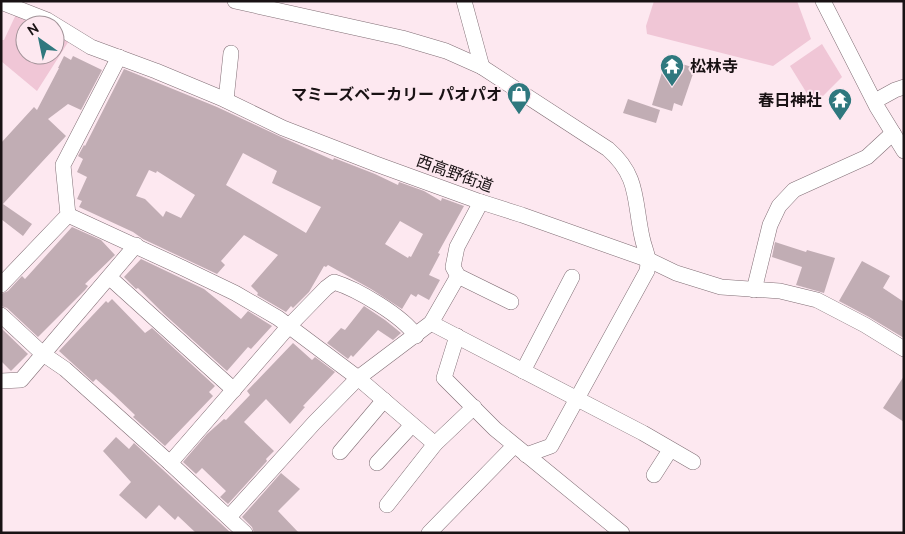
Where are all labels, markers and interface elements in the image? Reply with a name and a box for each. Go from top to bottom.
north arrow [15,15,65,65]
text: N [24,20,42,39]
temple icon: 松林寺 [659,53,685,87]
place label: 松林寺 [690,57,738,75]
shop icon: マミーズベーカリー パオパオ [506,81,532,115]
place label: マミーズベーカリー パオパオ [291,85,502,103]
temple icon: 春日神社 [827,87,853,121]
place label: 春日神社 [758,91,822,109]
street label: 西高野街道 [414,151,496,195]

